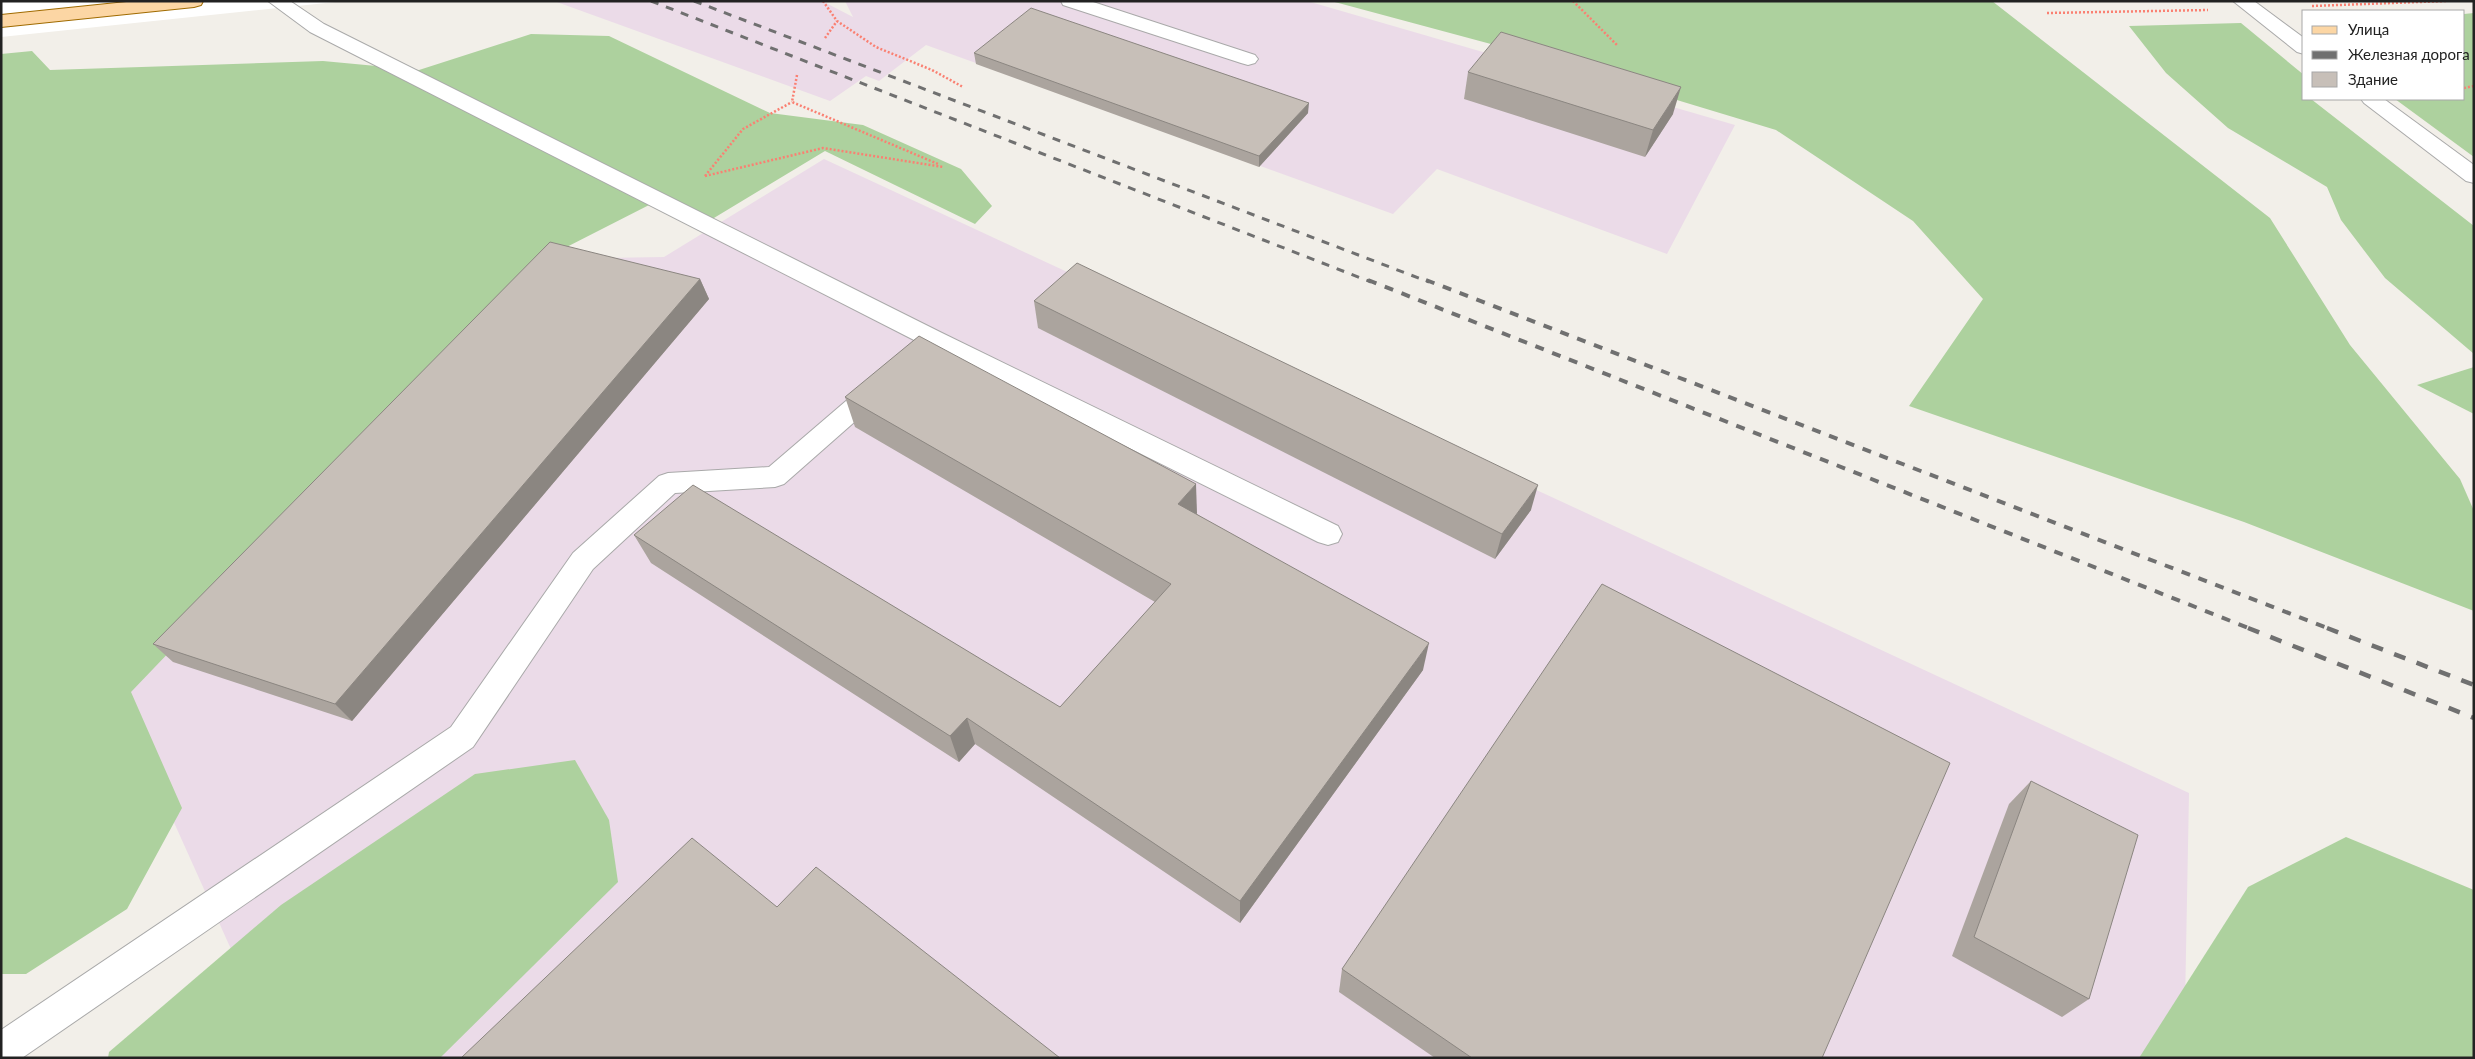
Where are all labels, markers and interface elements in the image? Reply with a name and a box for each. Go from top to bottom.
legend [2302,10,2465,100]
text: Улица [2348,20,2389,38]
text: Железная дорога [2348,45,2470,63]
text: Здание [2348,70,2398,88]

